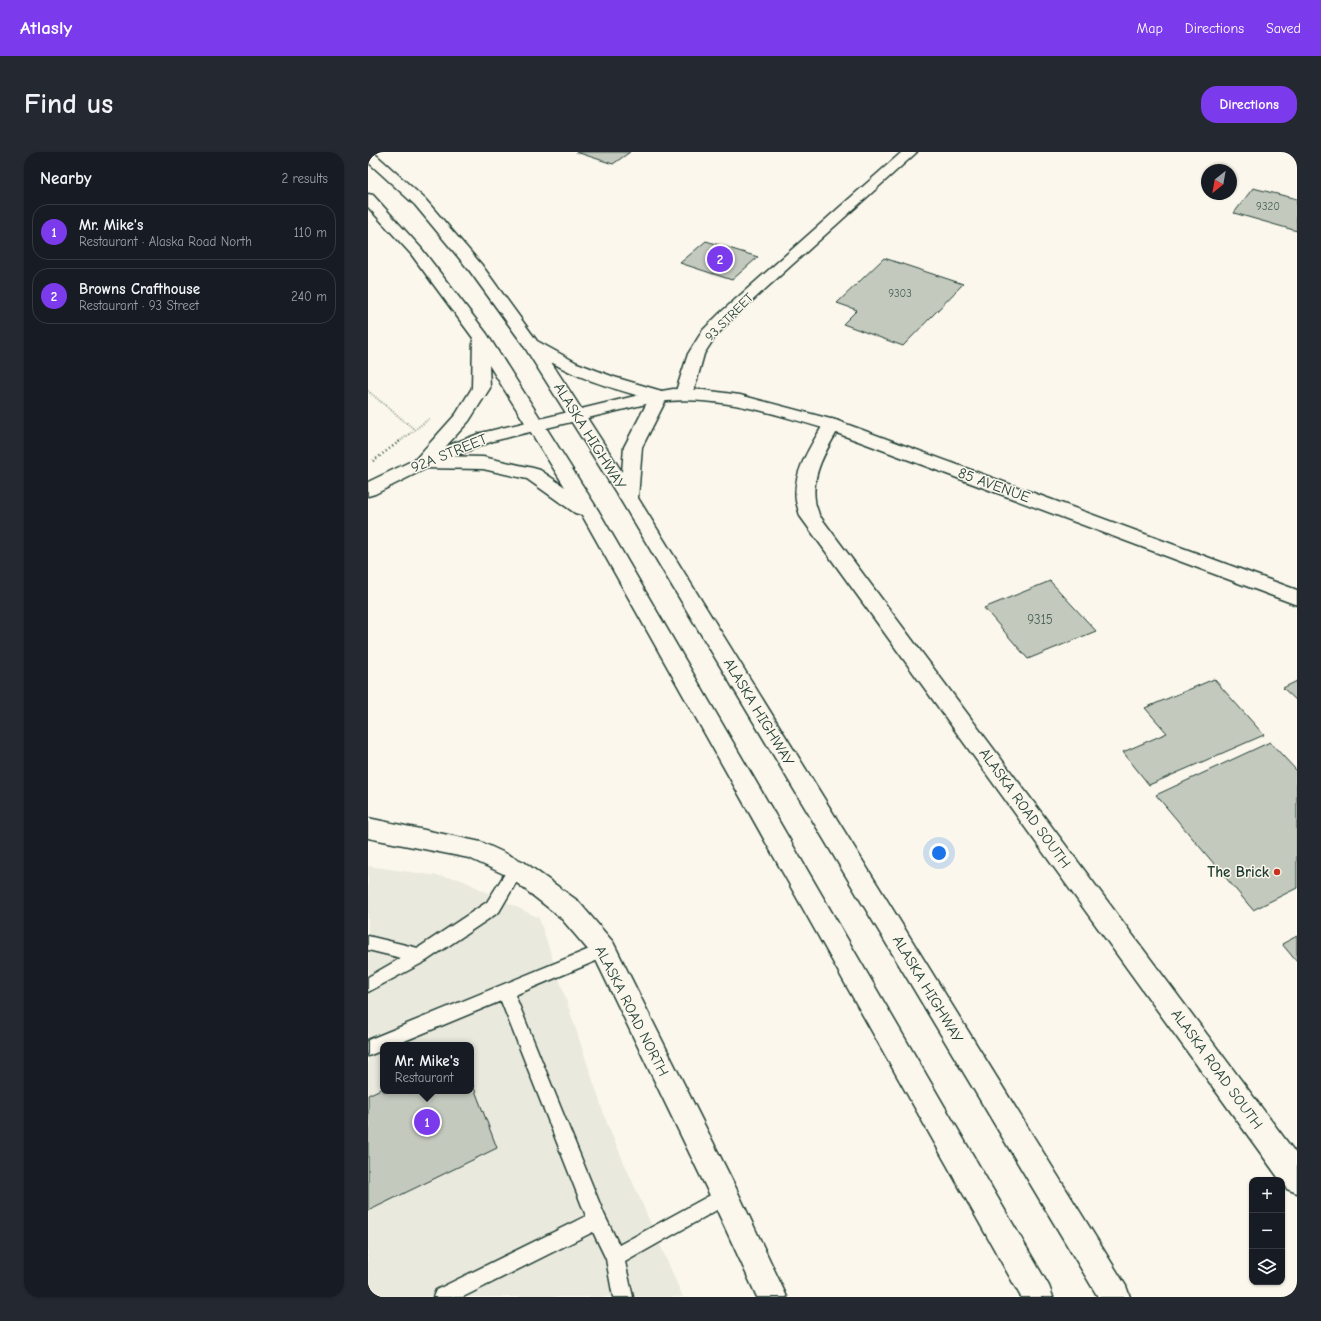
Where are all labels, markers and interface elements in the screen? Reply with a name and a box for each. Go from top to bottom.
text: Atlasly [20,17,72,39]
text: Map [1136,20,1163,37]
text: Directions [1185,20,1244,37]
text: Saved [1266,20,1301,37]
button: Directions [1201,86,1297,123]
text: Find us [24,88,113,120]
north arrow [1201,164,1237,200]
text: Nearby [40,169,91,188]
text: 2 results [281,171,328,186]
house number: 9320 [1256,200,1280,213]
text: Mr. Mike's [79,216,143,234]
text: 1 [51,225,57,240]
text: 110 m [294,225,327,240]
text: Restaurant · Alaska Road North [79,234,252,249]
pin: 2 [707,244,733,274]
text: Browns Crafthouse [79,280,200,298]
house number: 9303 [888,287,912,300]
text: 2 [51,289,57,304]
text: 240 m [291,289,327,304]
street label: 93 STREET [702,290,756,344]
text: Restaurant · 93 Street [79,298,199,313]
street label: ALASKA HIGHWAY [550,379,630,493]
street label: 92A STREET [408,430,490,476]
street label: 85 AVENUE [956,464,1032,506]
house number: 9315 [1027,612,1053,627]
street label: ALASKA HIGHWAY [720,655,798,769]
street label: ALASKA ROAD SOUTH [975,744,1075,872]
your location [929,843,949,863]
place label: The Brick [1207,863,1270,881]
marker: The Brick [1272,867,1282,877]
street label: ALASKA HIGHWAY [889,932,967,1046]
street label: ALASKA ROAD NORTH [591,943,673,1079]
street label: ALASKA ROAD SOUTH [1167,1005,1267,1133]
popup [380,1042,474,1094]
text: Mr. Mike's [395,1052,459,1070]
text: Restaurant [395,1070,454,1085]
pin: 1 [414,1107,440,1137]
map controls [1249,1177,1285,1285]
button: + [1249,1177,1285,1213]
button: − [1249,1213,1285,1249]
button: layers [1249,1249,1285,1285]

